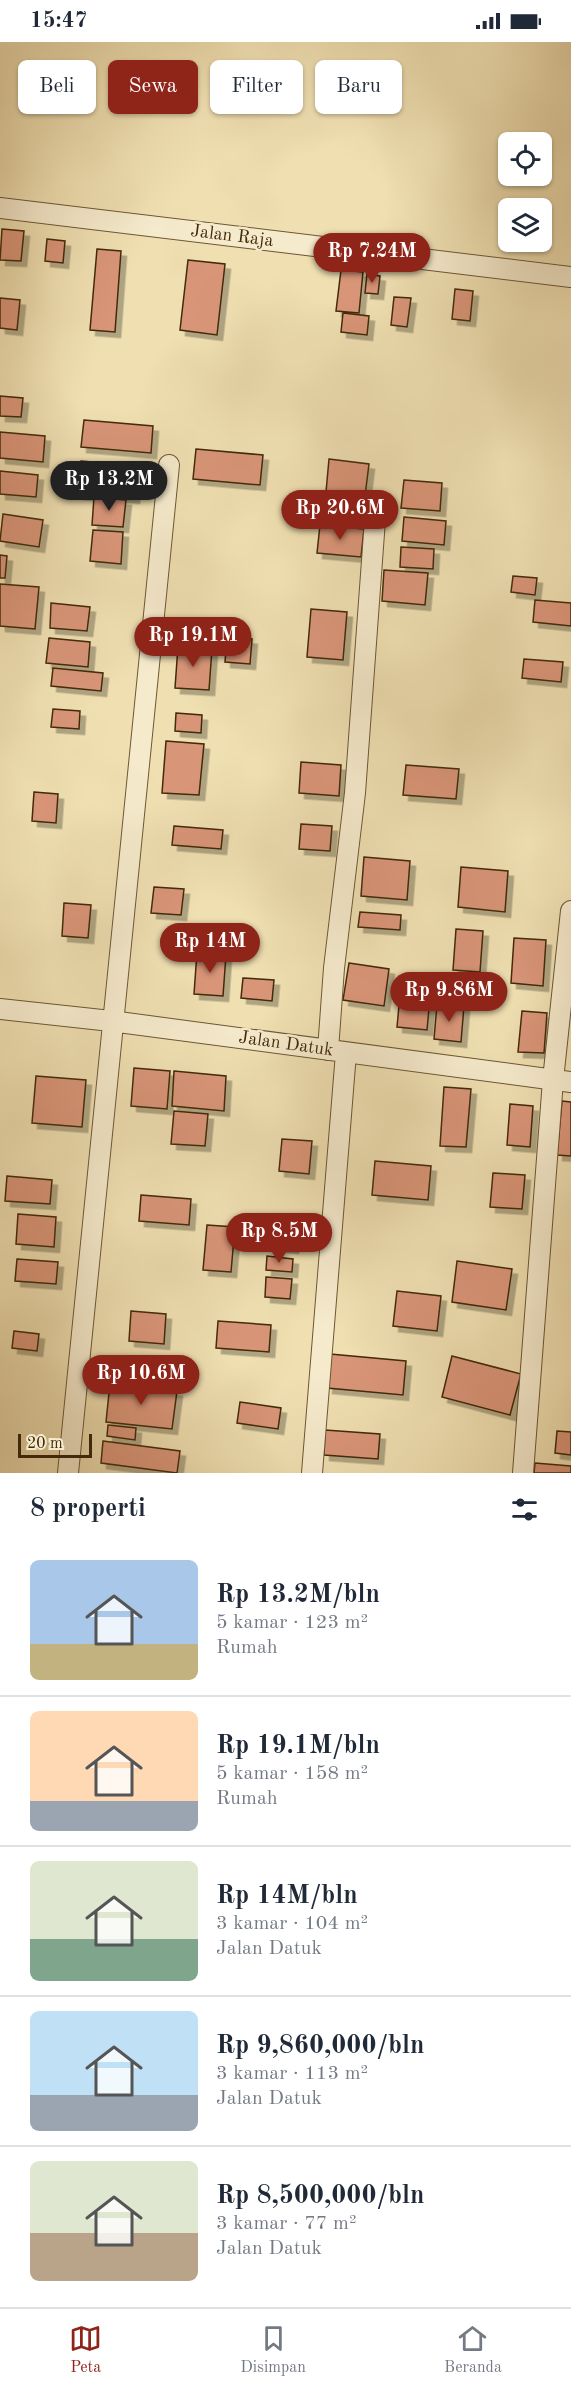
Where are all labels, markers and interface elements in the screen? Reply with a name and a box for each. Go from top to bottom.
text: 15:47 [30,10,87,32]
chip: Beli [18,60,96,114]
chip: Sewa [108,60,198,114]
chip: Filter [210,60,303,114]
chip: Baru [315,60,402,114]
map controls [498,132,552,252]
button: locate [498,132,552,186]
button: layers [498,198,552,252]
street label: Jalan Raja [189,222,275,250]
pin: Rp 7.24M [310,233,434,284]
text: Rp 7.24M [327,242,417,262]
pin: Rp 13.2M [47,461,171,512]
text: Rp 13.2M [64,470,154,490]
pin: Rp 20.6M [278,490,402,541]
text: Rp 20.6M [295,499,385,519]
pin: Rp 19.1M [131,617,255,668]
text: Rp 19.1M [148,626,238,646]
pin: Rp 14M [161,923,259,974]
text: Rp 14M [174,932,246,952]
pin: Rp 9.86M [387,972,511,1023]
text: Rp 9.86M [404,981,494,1001]
street label: Jalan Datuk [238,1028,334,1060]
pin: Rp 8.5M [224,1213,334,1264]
text: Rp 8.5M [240,1222,318,1242]
pin: Rp 10.6M [79,1355,203,1406]
text: Rp 10.6M [96,1364,186,1384]
scale bar [18,1431,92,1458]
text: 20 m [27,1436,63,1452]
icon: filters [508,1493,541,1526]
text: 8 properti [30,1496,146,1522]
text: Rp 13.2M/bln [216,1582,380,1608]
icon: home [78,1584,150,1656]
text: 5 kamar · 123 m² [216,1613,368,1633]
text: Rumah [216,1638,278,1658]
text: Rp 19.1M/bln [216,1733,380,1759]
icon: home [78,1735,150,1807]
text: 5 kamar · 158 m² [216,1764,368,1784]
text: Rumah [216,1789,278,1809]
text: Rp 14M/bln [216,1883,358,1909]
icon: home [78,1885,150,1957]
text: 3 kamar · 104 m² [216,1914,368,1934]
text: Jalan Datuk [216,1939,322,1959]
text: Rp 9,860,000/bln [216,2033,424,2059]
icon: home [78,2035,150,2107]
text: 3 kamar · 113 m² [216,2064,368,2084]
text: Jalan Datuk [216,2089,322,2109]
text: Rp 8,500,000/bln [216,2183,424,2209]
icon: home [78,2185,150,2257]
text: 3 kamar · 77 m² [216,2214,357,2234]
text: Jalan Datuk [216,2239,322,2259]
tab: Peta [69,2322,102,2378]
tab: Disimpan [240,2322,306,2378]
tab: Beranda [444,2322,502,2378]

